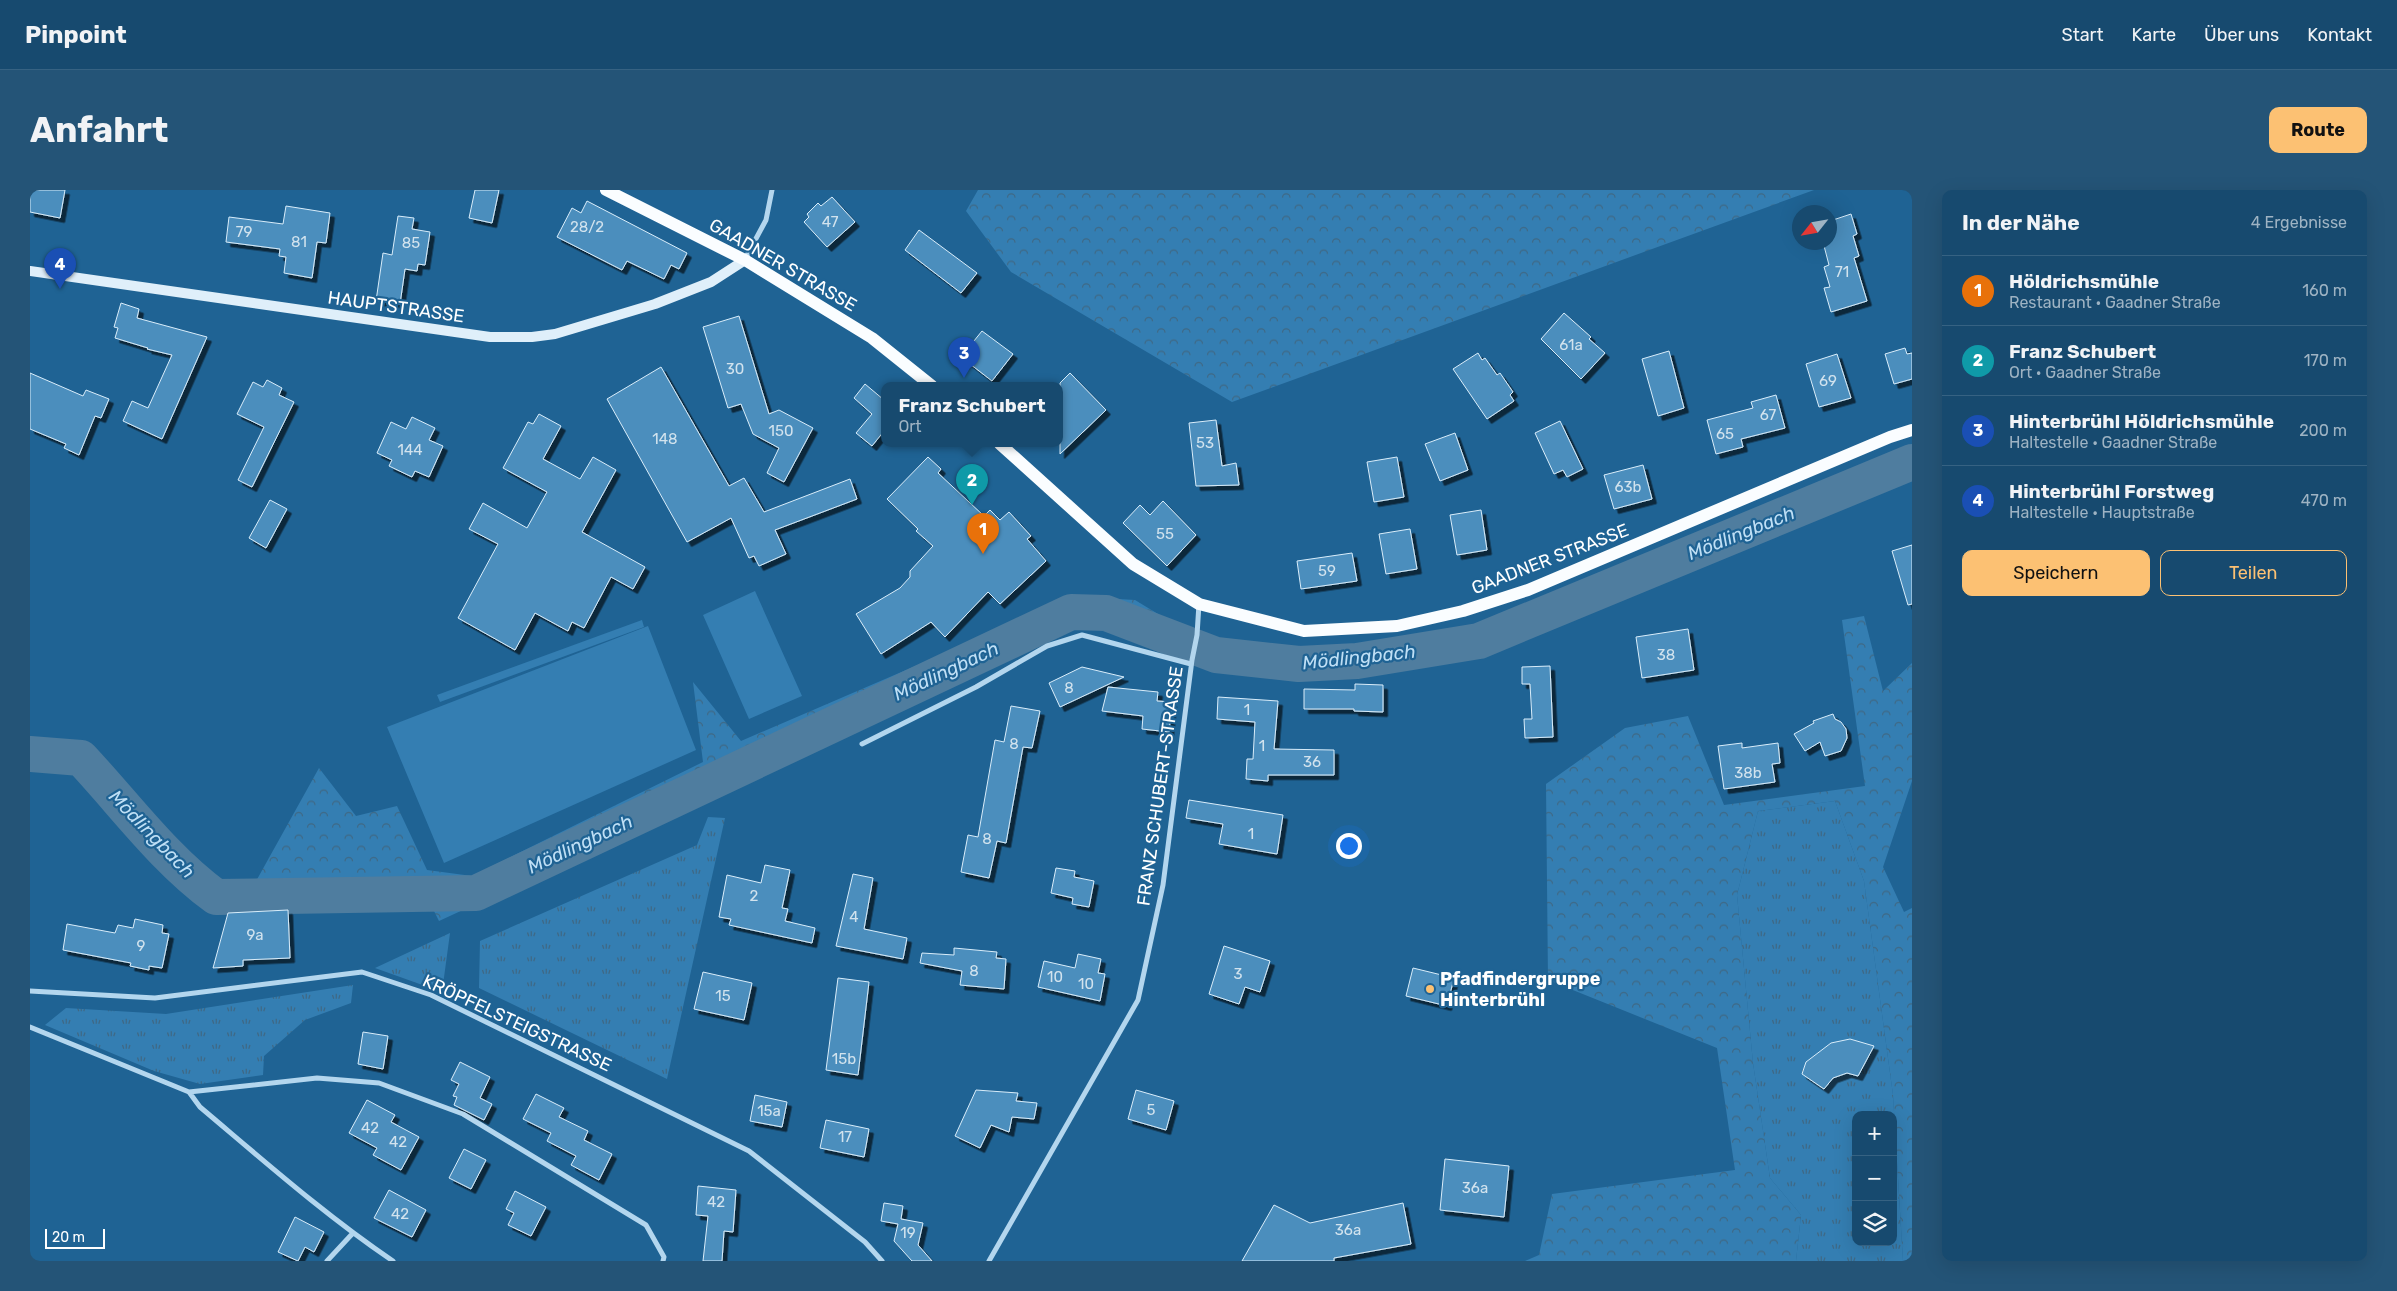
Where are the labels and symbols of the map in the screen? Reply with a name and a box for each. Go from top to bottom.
north arrow [1792,205,1837,250]
house number: 47 [822,213,839,231]
street label: GAADNER STRASSE [705,214,861,316]
house number: 28/2 [570,218,604,236]
house number: 79 [236,223,252,241]
house number: 81 [291,233,307,251]
house number: 85 [402,234,420,252]
pin: 4 [44,248,76,289]
house number: 71 [1835,263,1849,281]
street label: HAUPTSTRASSE [326,287,466,327]
house number: 61a [1559,336,1583,354]
pin: 3 [948,337,980,378]
house number: 30 [726,360,744,378]
house number: 69 [1819,372,1837,390]
house number: 67 [1760,406,1776,424]
house number: 150 [769,422,793,440]
house number: 65 [1716,425,1734,443]
house number: 148 [652,430,678,448]
house number: 53 [1196,434,1214,452]
house number: 144 [397,441,423,459]
pin: 2 [956,464,988,505]
house number: 63b [1615,478,1642,496]
water label: Mödlingbach [1684,501,1798,565]
pin: 1 [967,513,999,554]
street label: GAADNER STRASSE [1468,519,1632,599]
house number: 55 [1156,525,1174,543]
house number: 59 [1318,562,1336,580]
water label: Mödlingbach [890,637,1002,705]
water label: Mödlingbach [1301,640,1417,674]
house number: 38 [1657,646,1675,664]
street label: FRANZ SCHUBERT-STRASSE [1132,665,1188,907]
house number: 8 [1064,679,1074,697]
house number: 1 [1244,701,1250,719]
house number: 8 [1009,735,1019,753]
house number: 1 [1259,737,1265,755]
house number: 36 [1303,753,1321,771]
house number: 38b [1734,764,1762,782]
water label: Mödlingbach [104,785,200,883]
water label: Mödlingbach [524,810,636,878]
house number: 1 [1248,825,1254,843]
house number: 8 [982,830,992,848]
your location [1336,833,1362,859]
house number: 2 [750,887,759,905]
house number: 4 [849,908,859,926]
house number: 9a [246,926,264,944]
house number: 9 [137,937,146,955]
house number: 8 [969,962,979,980]
house number: 3 [1233,965,1243,983]
house number: 10 [1047,968,1063,986]
place label: Pfadfindergruppe Hinterbrühl [1440,968,1601,1011]
street label: KRÖPFELSTEIGSTRASSE [419,970,615,1076]
house number: 10 [1078,975,1094,993]
marker: Pfadfindergruppe Hinterbrühl [1424,983,1436,995]
house number: 15 [715,987,731,1005]
house number: 15b [832,1050,856,1068]
house number: 5 [1147,1101,1156,1119]
house number: 15a [757,1102,781,1120]
house number: 42 [361,1119,379,1137]
house number: 17 [838,1128,852,1146]
house number: 42 [389,1133,407,1151]
house number: 36a [1462,1179,1488,1197]
house number: 42 [707,1193,725,1211]
house number: 42 [391,1205,409,1223]
house number: 36a [1335,1221,1361,1239]
house number: 19 [900,1224,916,1242]
scale bar [45,1226,105,1249]

